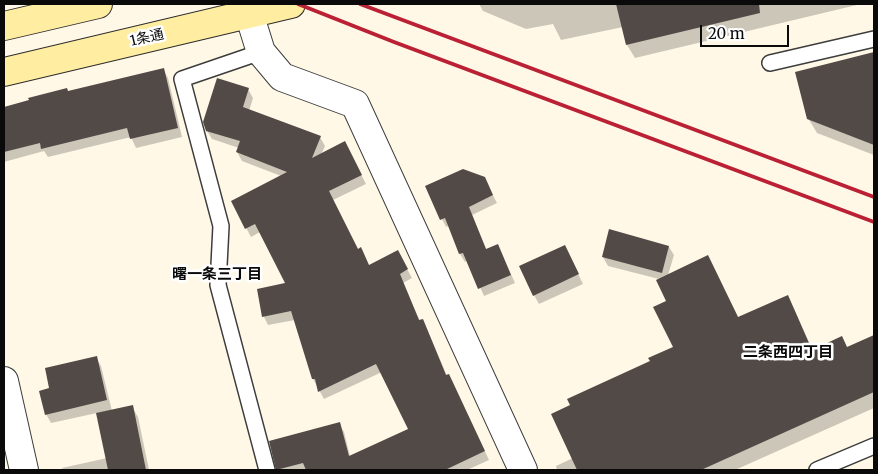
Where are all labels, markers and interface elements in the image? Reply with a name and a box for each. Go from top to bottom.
scale bar [703,15,792,47]
text: 20 m [708,24,745,43]
street label: 1条通 [128,26,166,50]
district label: 曙一条三丁目 [172,266,262,284]
district label: 二条西四丁目 [743,344,833,362]

